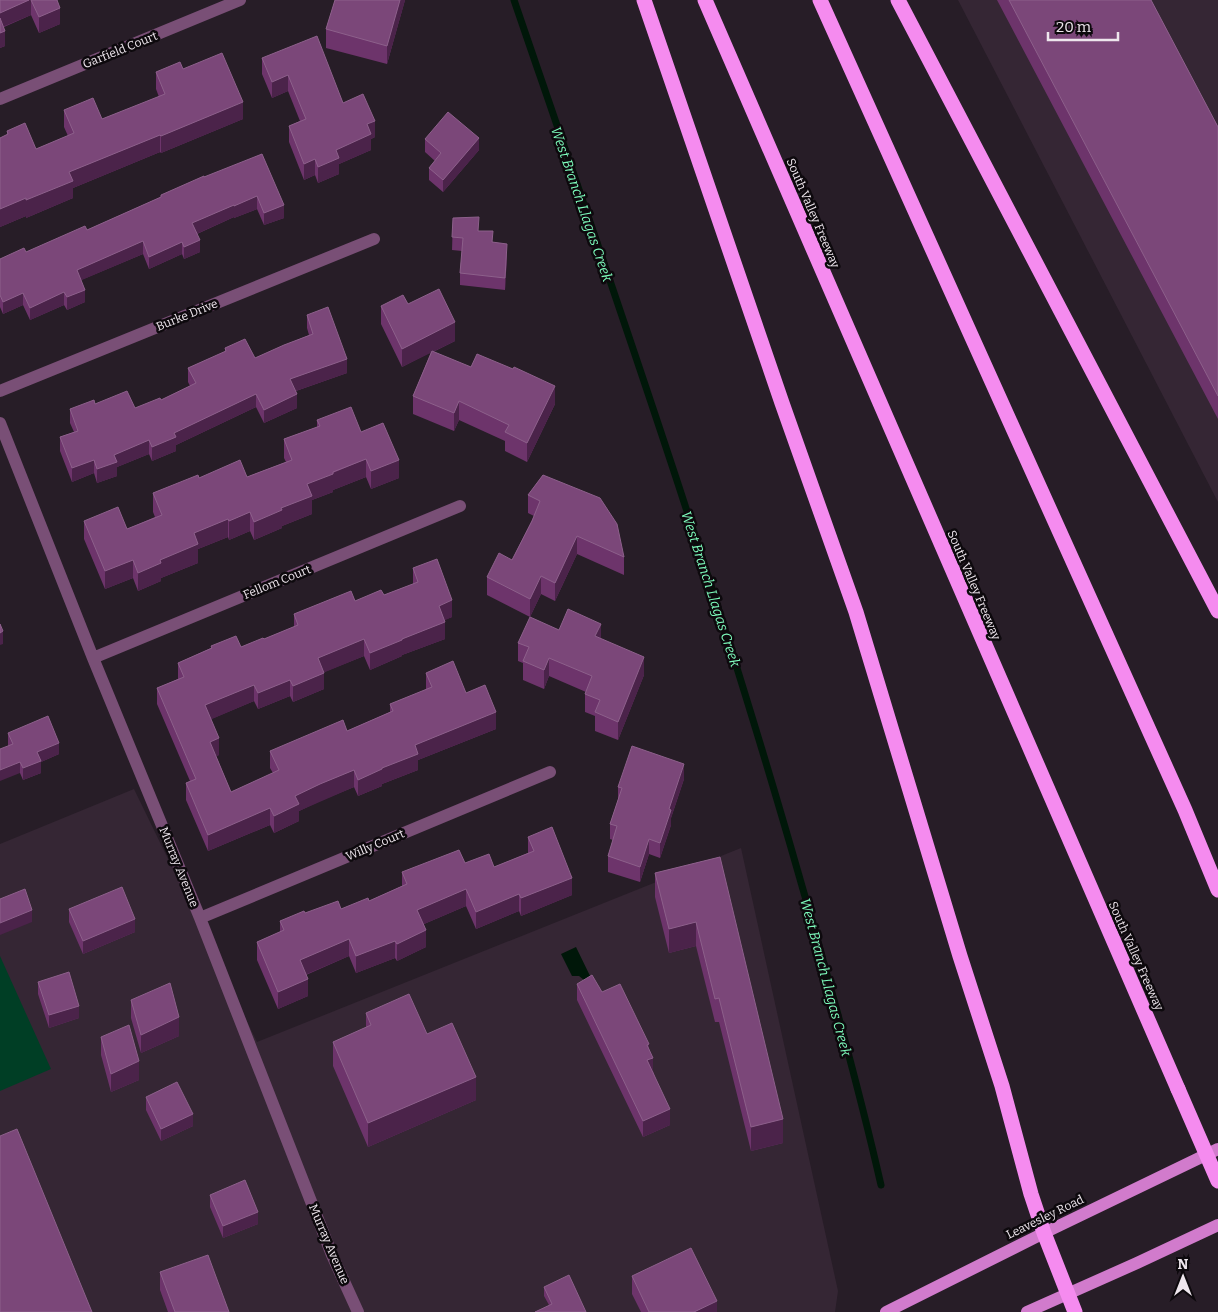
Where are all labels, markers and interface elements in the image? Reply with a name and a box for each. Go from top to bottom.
scale bar [1048,10,1118,42]
text: 20 m [1056,18,1092,36]
street label: Garfield Court [81,28,160,71]
water label: West Branch Llagas Creek [547,124,616,284]
street label: South Valley Freeway [784,156,843,270]
street label: Burke Drive [154,296,220,334]
water label: West Branch Llagas Creek [677,509,744,670]
street label: South Valley Freeway [945,528,1004,642]
street label: Fellom Court [241,562,314,602]
street label: Murray Avenue [157,825,201,909]
street label: Willy Court [344,826,407,864]
water label: West Branch Llagas Creek [796,896,855,1058]
street label: South Valley Freeway [1106,899,1167,1013]
street label: Leavesley Road [1004,1192,1086,1242]
street label: Murray Avenue [306,1202,352,1286]
north arrow [1158,1252,1208,1302]
text: N [1178,1256,1189,1273]

